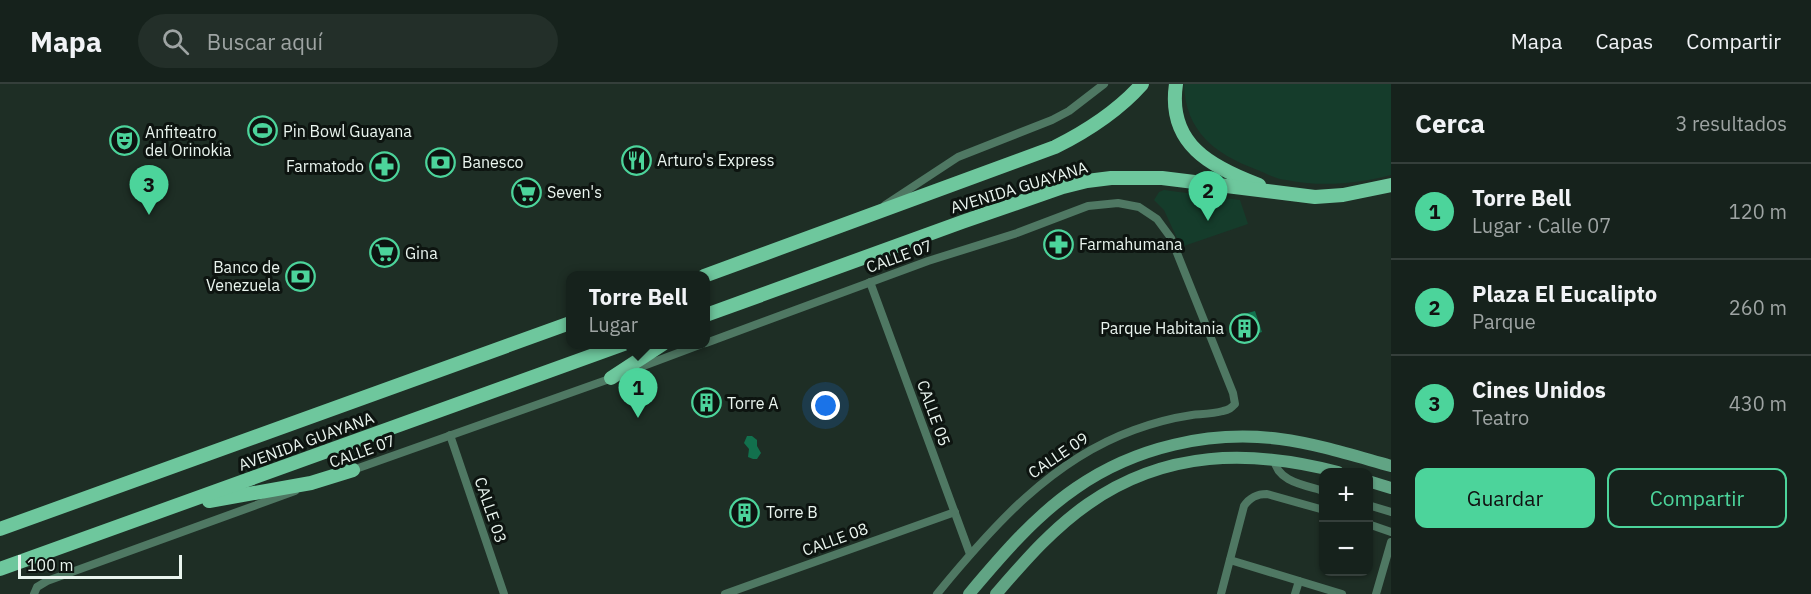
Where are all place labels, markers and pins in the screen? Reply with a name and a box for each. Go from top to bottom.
sports icon: Pin Bowl Guayana [246,115,278,147]
place label: Pin Bowl Guayana [283,121,412,141]
place label: Anfiteatro del Orinokia [145,122,232,160]
theatre icon: Anfiteatro del Orinokia [108,125,140,157]
restaurant icon: Arturo's Express [620,144,652,176]
bank icon: Banesco [425,146,457,178]
pharmacy icon: Farmatodo [369,150,401,182]
place label: Arturo's Express [657,150,775,170]
place label: Banesco [462,152,524,172]
place label: Farmatodo [286,156,364,176]
pin: 3 [130,166,168,215]
pin: 2 [1188,172,1228,221]
supermarket icon: Seven's [510,176,542,208]
place label: Seven's [547,182,602,202]
pharmacy icon: Farmahumana [1042,228,1074,260]
place label: Farmahumana [1079,234,1183,254]
supermarket icon: Gina [368,237,400,269]
place label: Gina [405,243,438,263]
place label: Banco de Venezuela [206,257,280,295]
bank icon: Banco de Venezuela [285,260,317,292]
building icon: Parque Habitania [1229,312,1261,344]
place label: Parque Habitania [1100,318,1224,338]
pin: 1 [618,368,658,418]
building icon: Torre A [690,387,722,419]
place label: Torre A [727,393,779,413]
building icon: Torre B [729,496,761,528]
place label: Torre B [766,502,818,522]

